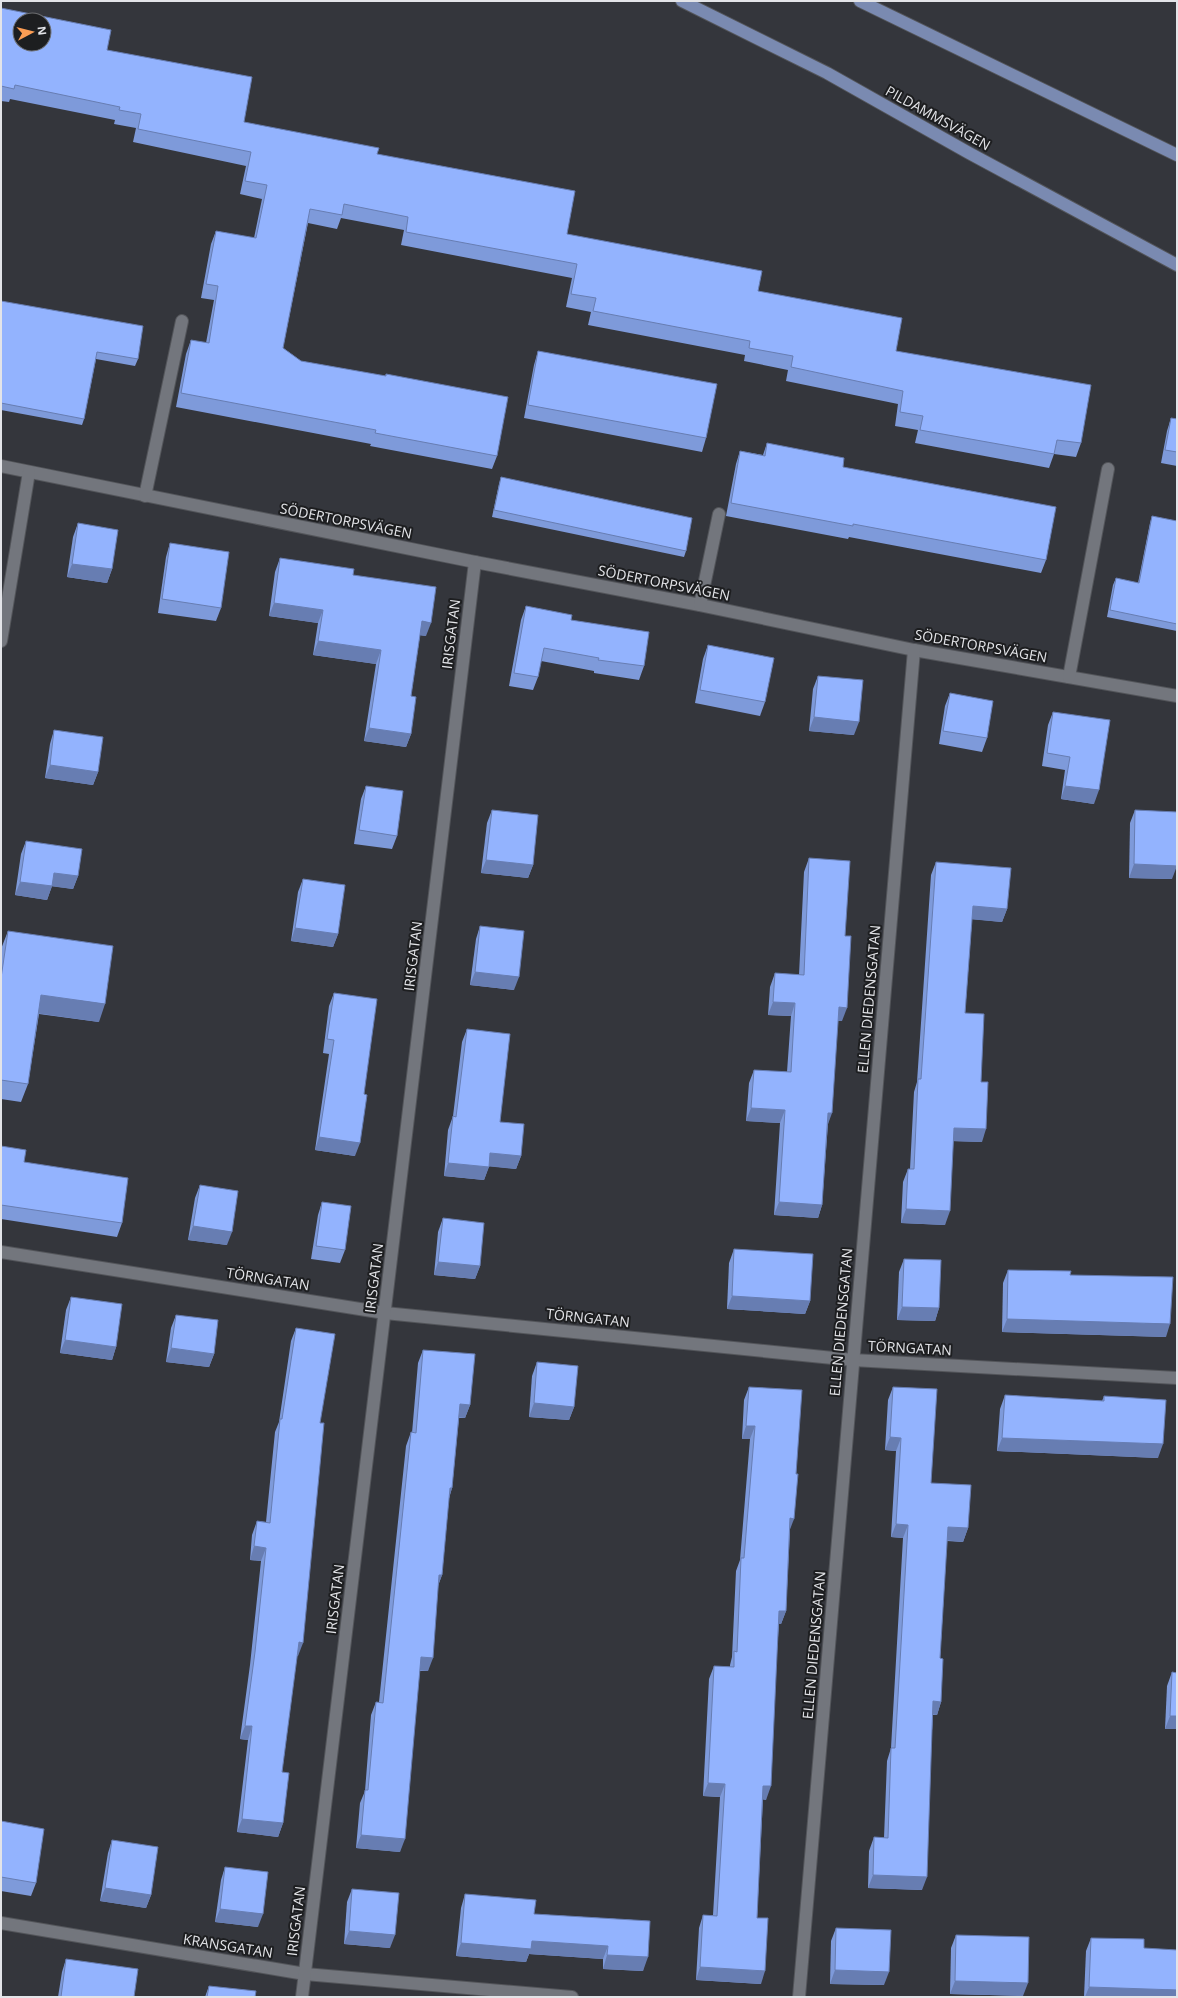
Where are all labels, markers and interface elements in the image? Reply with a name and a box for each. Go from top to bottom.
north arrow [12,12,52,52]
text: N [34,25,50,36]
street label: PILDAMMSVÄGEN [882,81,994,154]
street label: SÖDERTORPSVÄGEN [278,498,414,543]
street label: SÖDERTORPSVÄGEN [596,560,732,605]
street label: IRISGATAN [437,598,464,670]
street label: SÖDERTORPSVÄGEN [913,625,1049,667]
street label: IRISGATAN [399,920,426,992]
street label: ELLEN DIEDENSGATAN [853,924,884,1074]
street label: IRISGATAN [360,1242,387,1314]
street label: ELLEN DIEDENSGATAN [825,1247,856,1397]
street label: TÖRNGATAN [225,1263,311,1294]
street label: TÖRNGATAN [545,1304,631,1331]
street label: TÖRNGATAN [868,1336,952,1359]
street label: IRISGATAN [321,1563,348,1635]
street label: ELLEN DIEDENSGATAN [798,1570,829,1720]
street label: IRISGATAN [282,1885,309,1957]
street label: KRANSGATAN [182,1929,274,1962]

